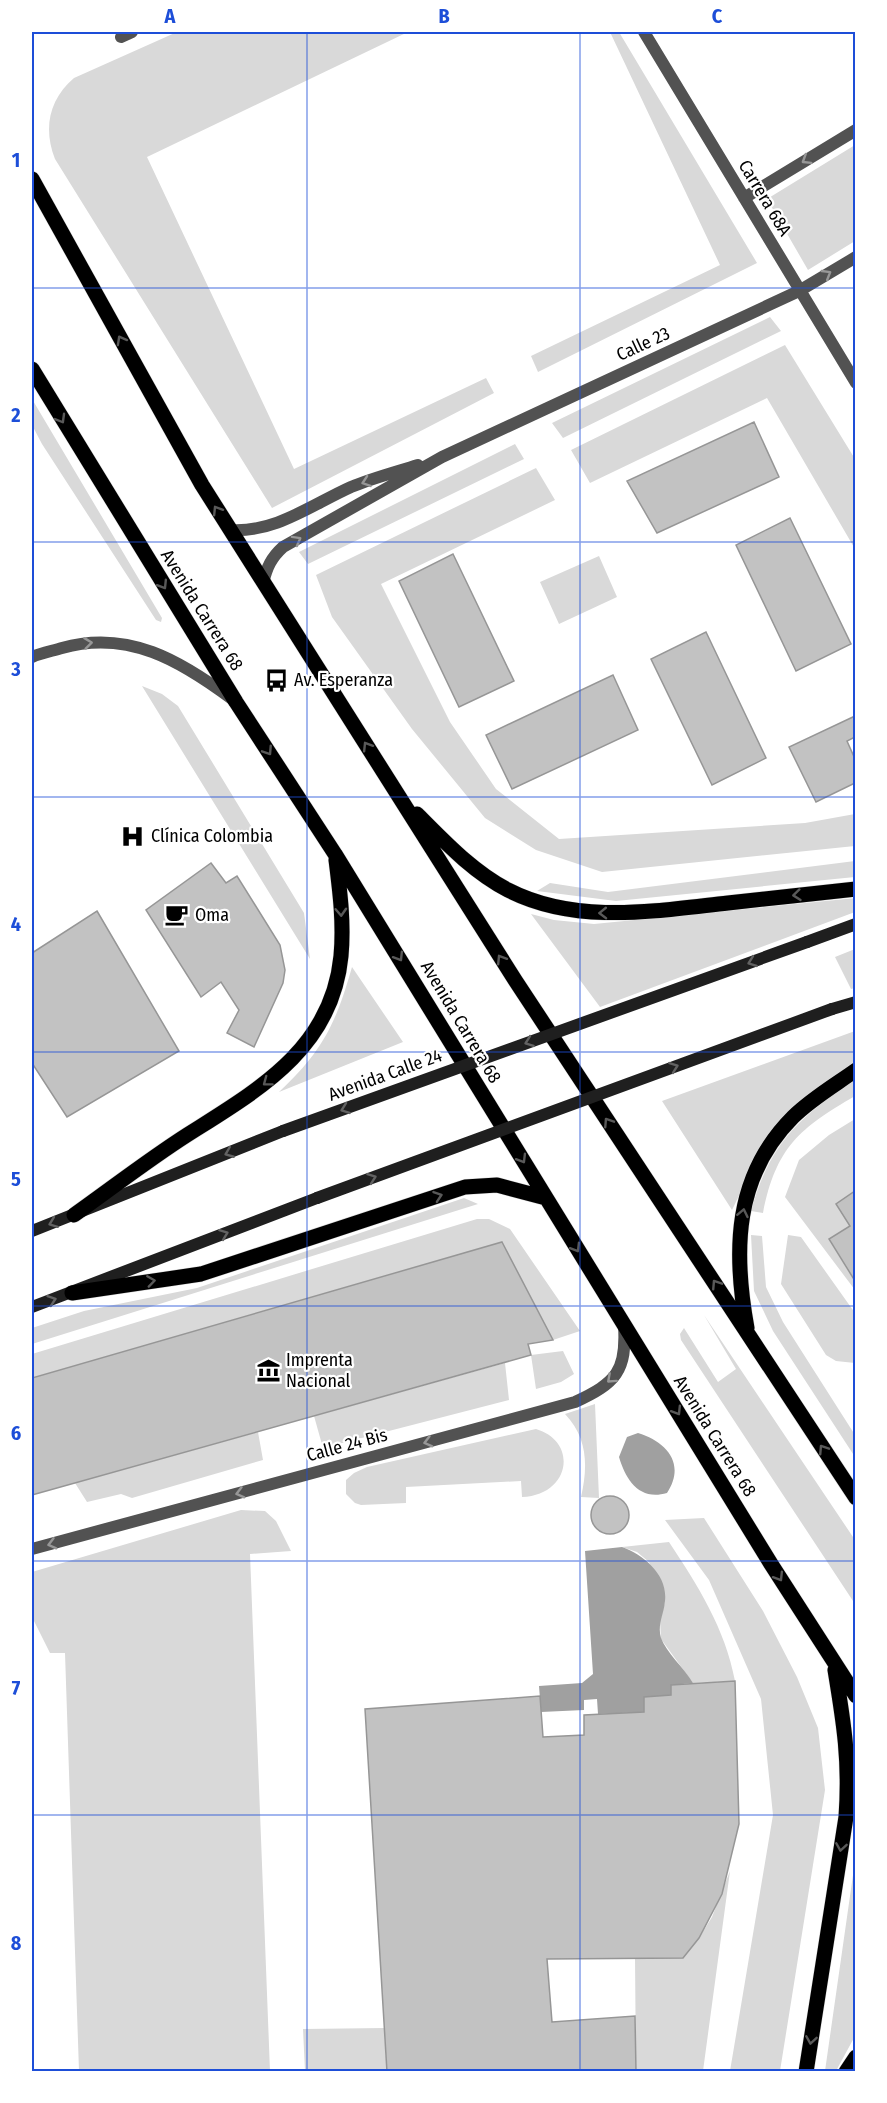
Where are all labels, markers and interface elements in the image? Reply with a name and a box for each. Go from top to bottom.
text: A [164,4,177,28]
text: B [438,4,450,28]
text: C [712,4,723,28]
text: 1 [12,148,20,172]
one-way arrow [802,153,812,165]
street label: Carrera 68A [734,156,797,241]
one-way arrow [821,269,831,281]
street label: Calle 23 [613,322,673,366]
one-way arrow [117,336,128,347]
text: 2 [10,403,21,427]
one-way arrow [53,413,65,423]
one-way arrow [361,475,372,488]
one-way arrow [213,506,225,516]
one-way arrow [291,535,302,547]
street label: Avenida Carrera 68 [156,545,248,675]
one-way arrow [156,579,168,589]
one-way arrow [83,637,92,649]
text: 3 [10,657,21,681]
bus stop icon: Av. Esperanza [263,667,289,693]
place label: Av. Esperanza [294,669,393,691]
one-way arrow [362,742,374,752]
one-way arrow [261,744,272,755]
hospital icon: Clínica Colombia [120,823,146,849]
place label: Clínica Colombia [151,825,273,847]
one-way arrow [793,888,802,901]
cafe icon: Oma [164,902,190,928]
place label: Oma [195,904,229,926]
one-way arrow [335,907,348,916]
one-way arrow [599,907,608,919]
text: 4 [11,912,21,936]
one-way arrow [391,951,403,961]
one-way arrow [497,955,509,965]
one-way arrow [747,955,758,968]
street label: Avenida Carrera 68 [416,957,506,1087]
one-way arrow [524,1035,535,1048]
street label: Avenida Calle 24 [325,1044,445,1106]
one-way arrow [668,1062,678,1075]
one-way arrow [263,1075,274,1086]
one-way arrow [340,1101,351,1114]
one-way arrow [605,1117,616,1128]
one-way arrow [224,1146,235,1158]
one-way arrow [515,1153,527,1163]
text: 5 [11,1167,21,1191]
one-way arrow [366,1172,377,1185]
one-way arrow [432,1191,443,1204]
one-way arrow [736,1208,749,1218]
one-way arrow [48,1216,59,1228]
one-way arrow [219,1228,229,1241]
one-way arrow [569,1242,581,1252]
one-way arrow [146,1276,155,1288]
one-way arrow [712,1280,723,1291]
one-way arrow [46,1295,57,1307]
place label: Imprenta Nacional [286,1349,353,1392]
museum icon: Imprenta Nacional [255,1357,281,1383]
street label: Avenida Carrera 68 [669,1371,761,1501]
one-way arrow [607,1372,617,1383]
one-way arrow [669,1405,681,1415]
text: 6 [11,1421,21,1445]
street label: Calle 24 Bis [304,1424,390,1466]
one-way arrow [423,1434,433,1447]
one-way arrow [819,1445,831,1455]
one-way arrow [235,1486,246,1498]
one-way arrow [47,1536,57,1549]
one-way arrow [772,1571,784,1581]
text: 7 [12,1676,21,1700]
one-way arrow [836,1843,848,1852]
text: 8 [11,1931,22,1955]
one-way arrow [805,2035,818,2045]

